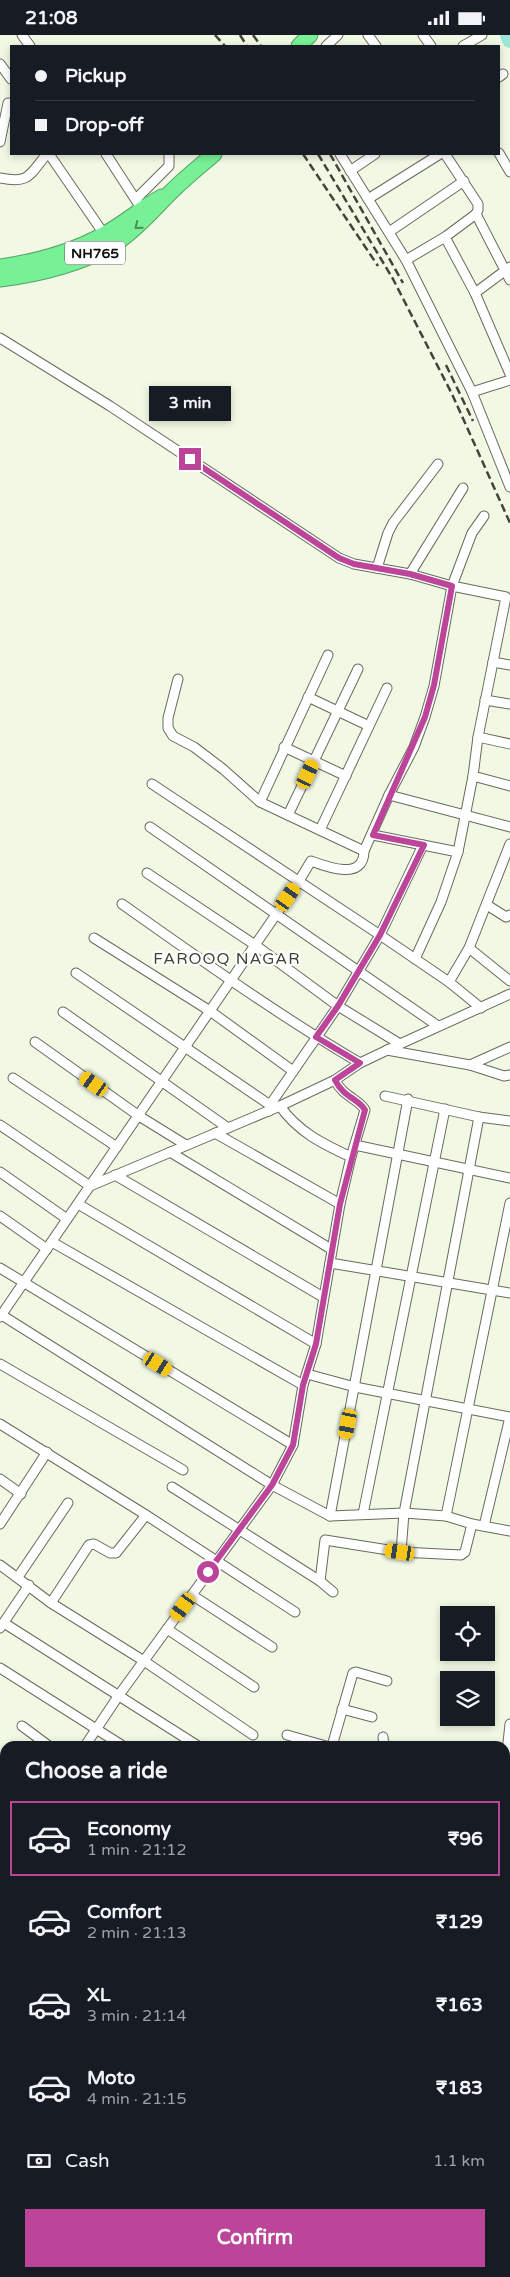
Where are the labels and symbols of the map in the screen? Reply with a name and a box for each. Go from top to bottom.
one-way arrow [134,220,143,229]
road number: NH765 [65,242,125,265]
callout: 3 min [149,387,231,421]
route end [179,448,201,470]
car [294,757,321,791]
car [273,880,302,914]
district label: FAROOQ NAGAR [153,949,301,969]
car [77,1069,110,1099]
car [141,1350,174,1378]
car [337,1408,358,1440]
car [384,1542,415,1562]
route start [197,1561,219,1583]
car [168,1590,197,1624]

